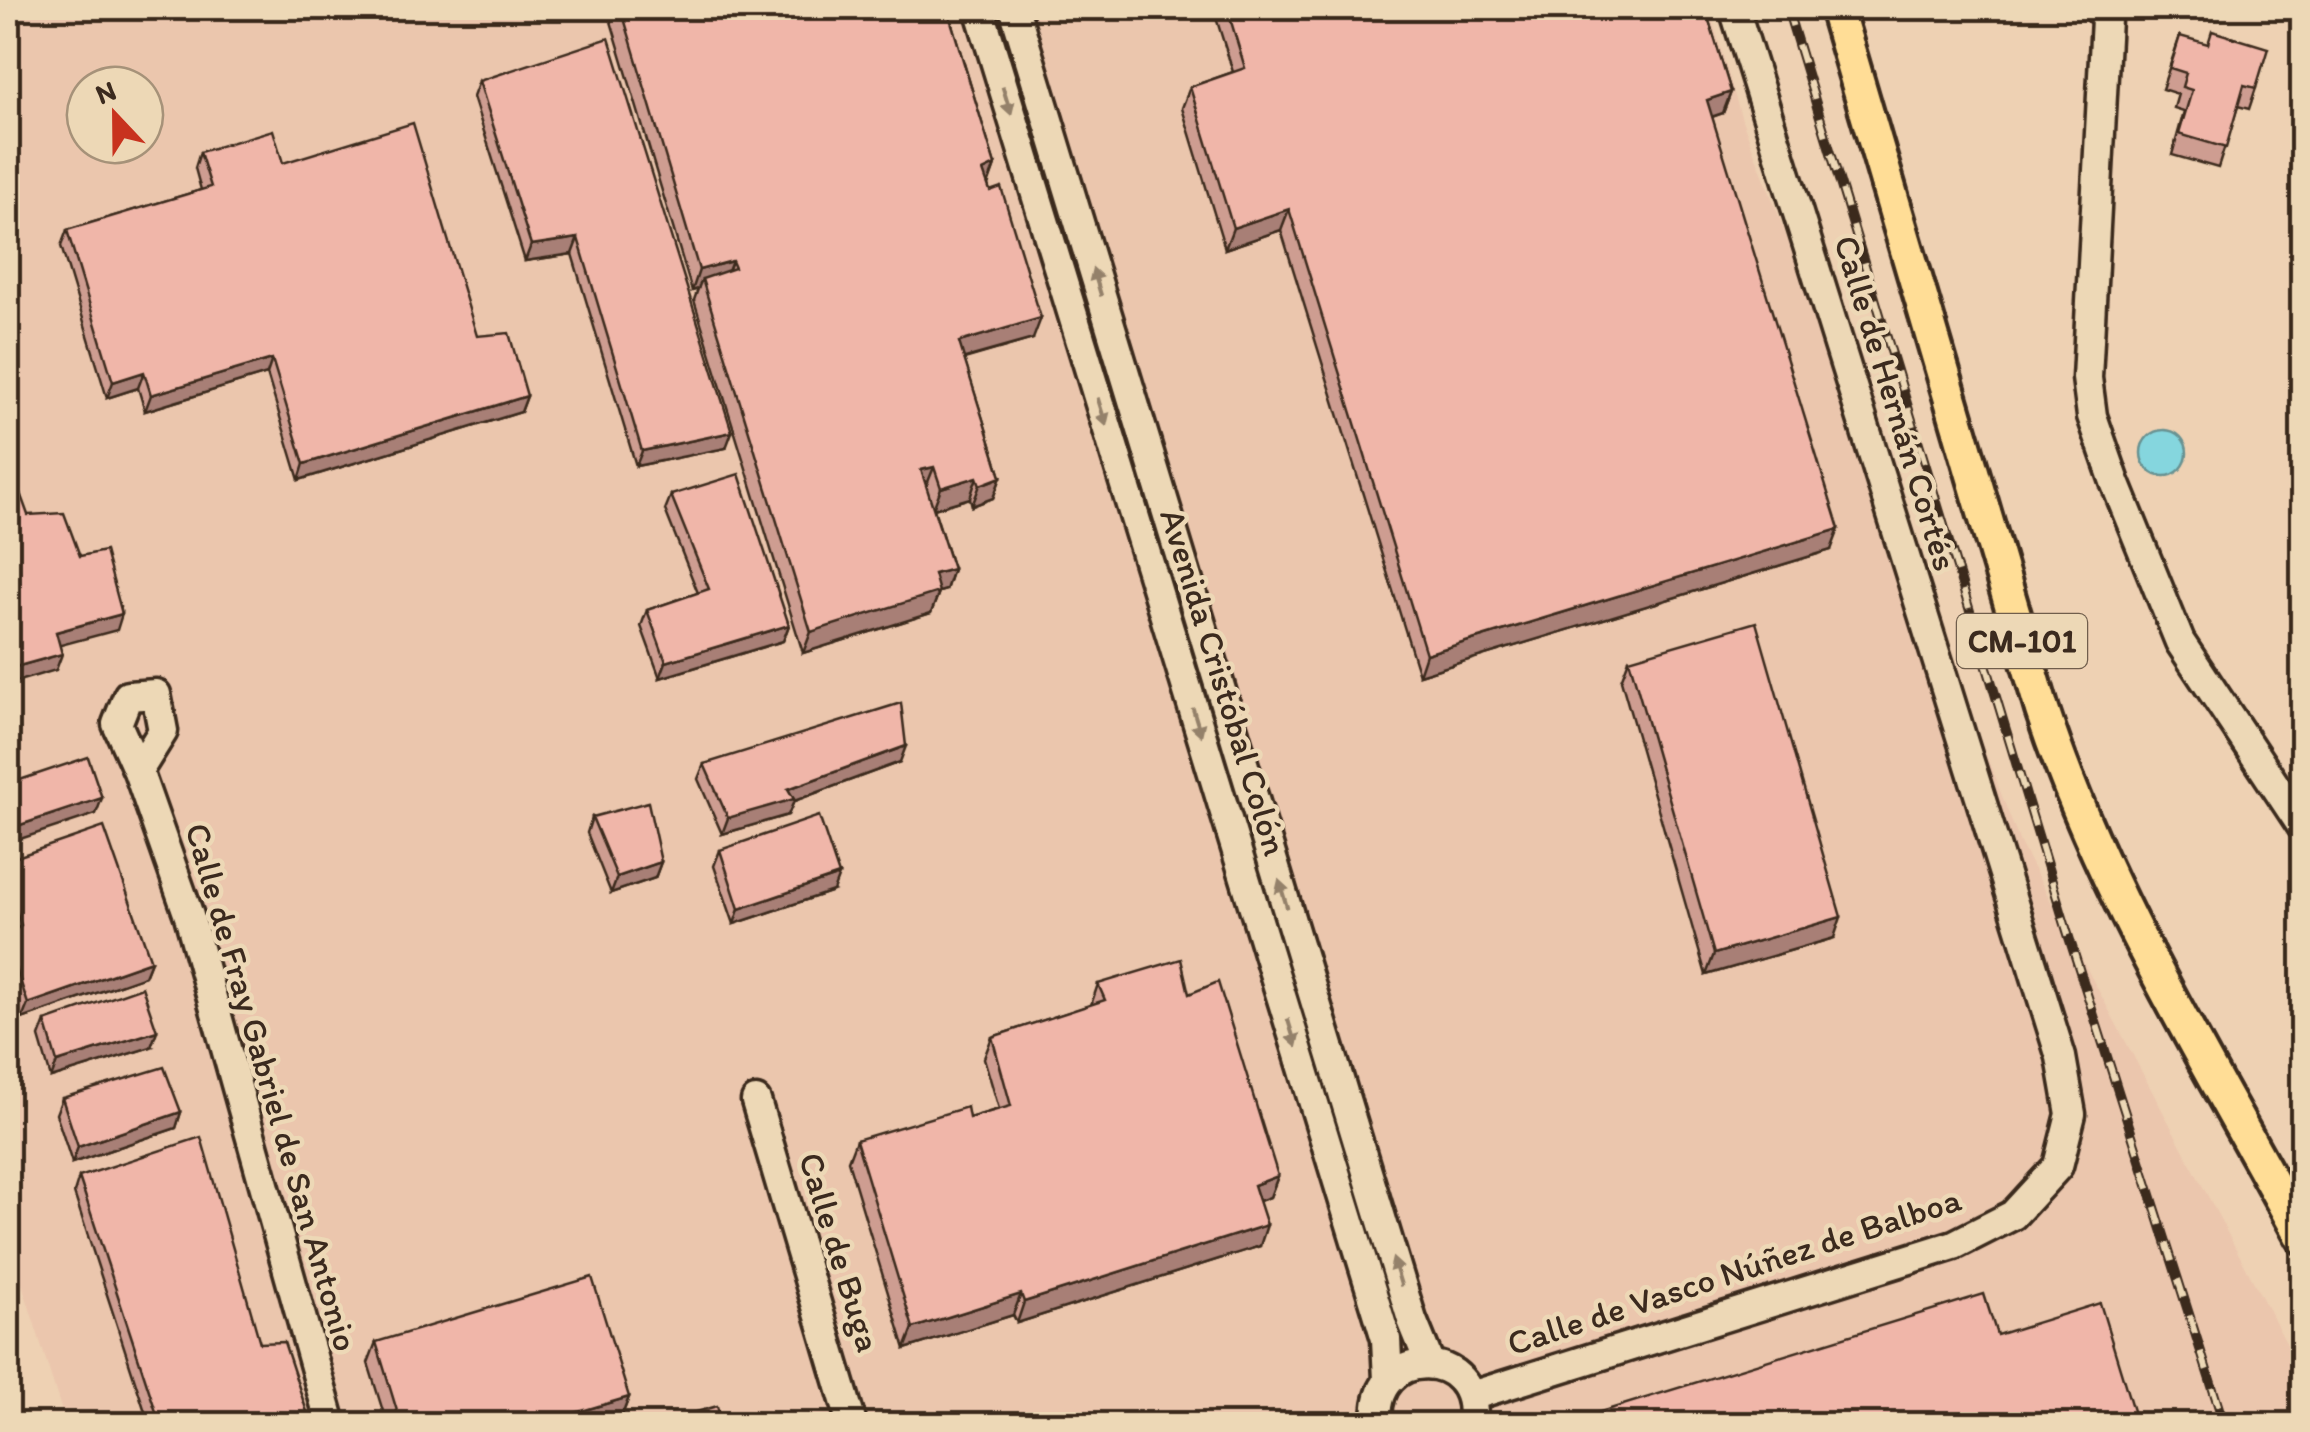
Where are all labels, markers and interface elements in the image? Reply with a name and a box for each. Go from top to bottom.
north arrow [65,65,165,165]
text: N [91,73,121,111]
one-way arrow [1000,86,1015,116]
street label: Calle de Hernán Cortés [1825,230,1967,576]
one-way arrow [1089,266,1104,297]
one-way arrow [1095,397,1110,427]
street label: Avenida Cristóbal Colón [1151,504,1297,861]
road number: CM-101 [1957,614,2087,668]
one-way arrow [1190,708,1205,738]
street label: Calle de Fray Gabriel de San Antonio [176,818,368,1356]
one-way arrow [1275,879,1290,909]
one-way arrow [1285,1018,1300,1049]
street label: Calle de Buga [790,1147,890,1357]
street label: Calle de Vasco Núñez de Balboa [1502,1178,1966,1364]
one-way arrow [1389,1257,1404,1287]

